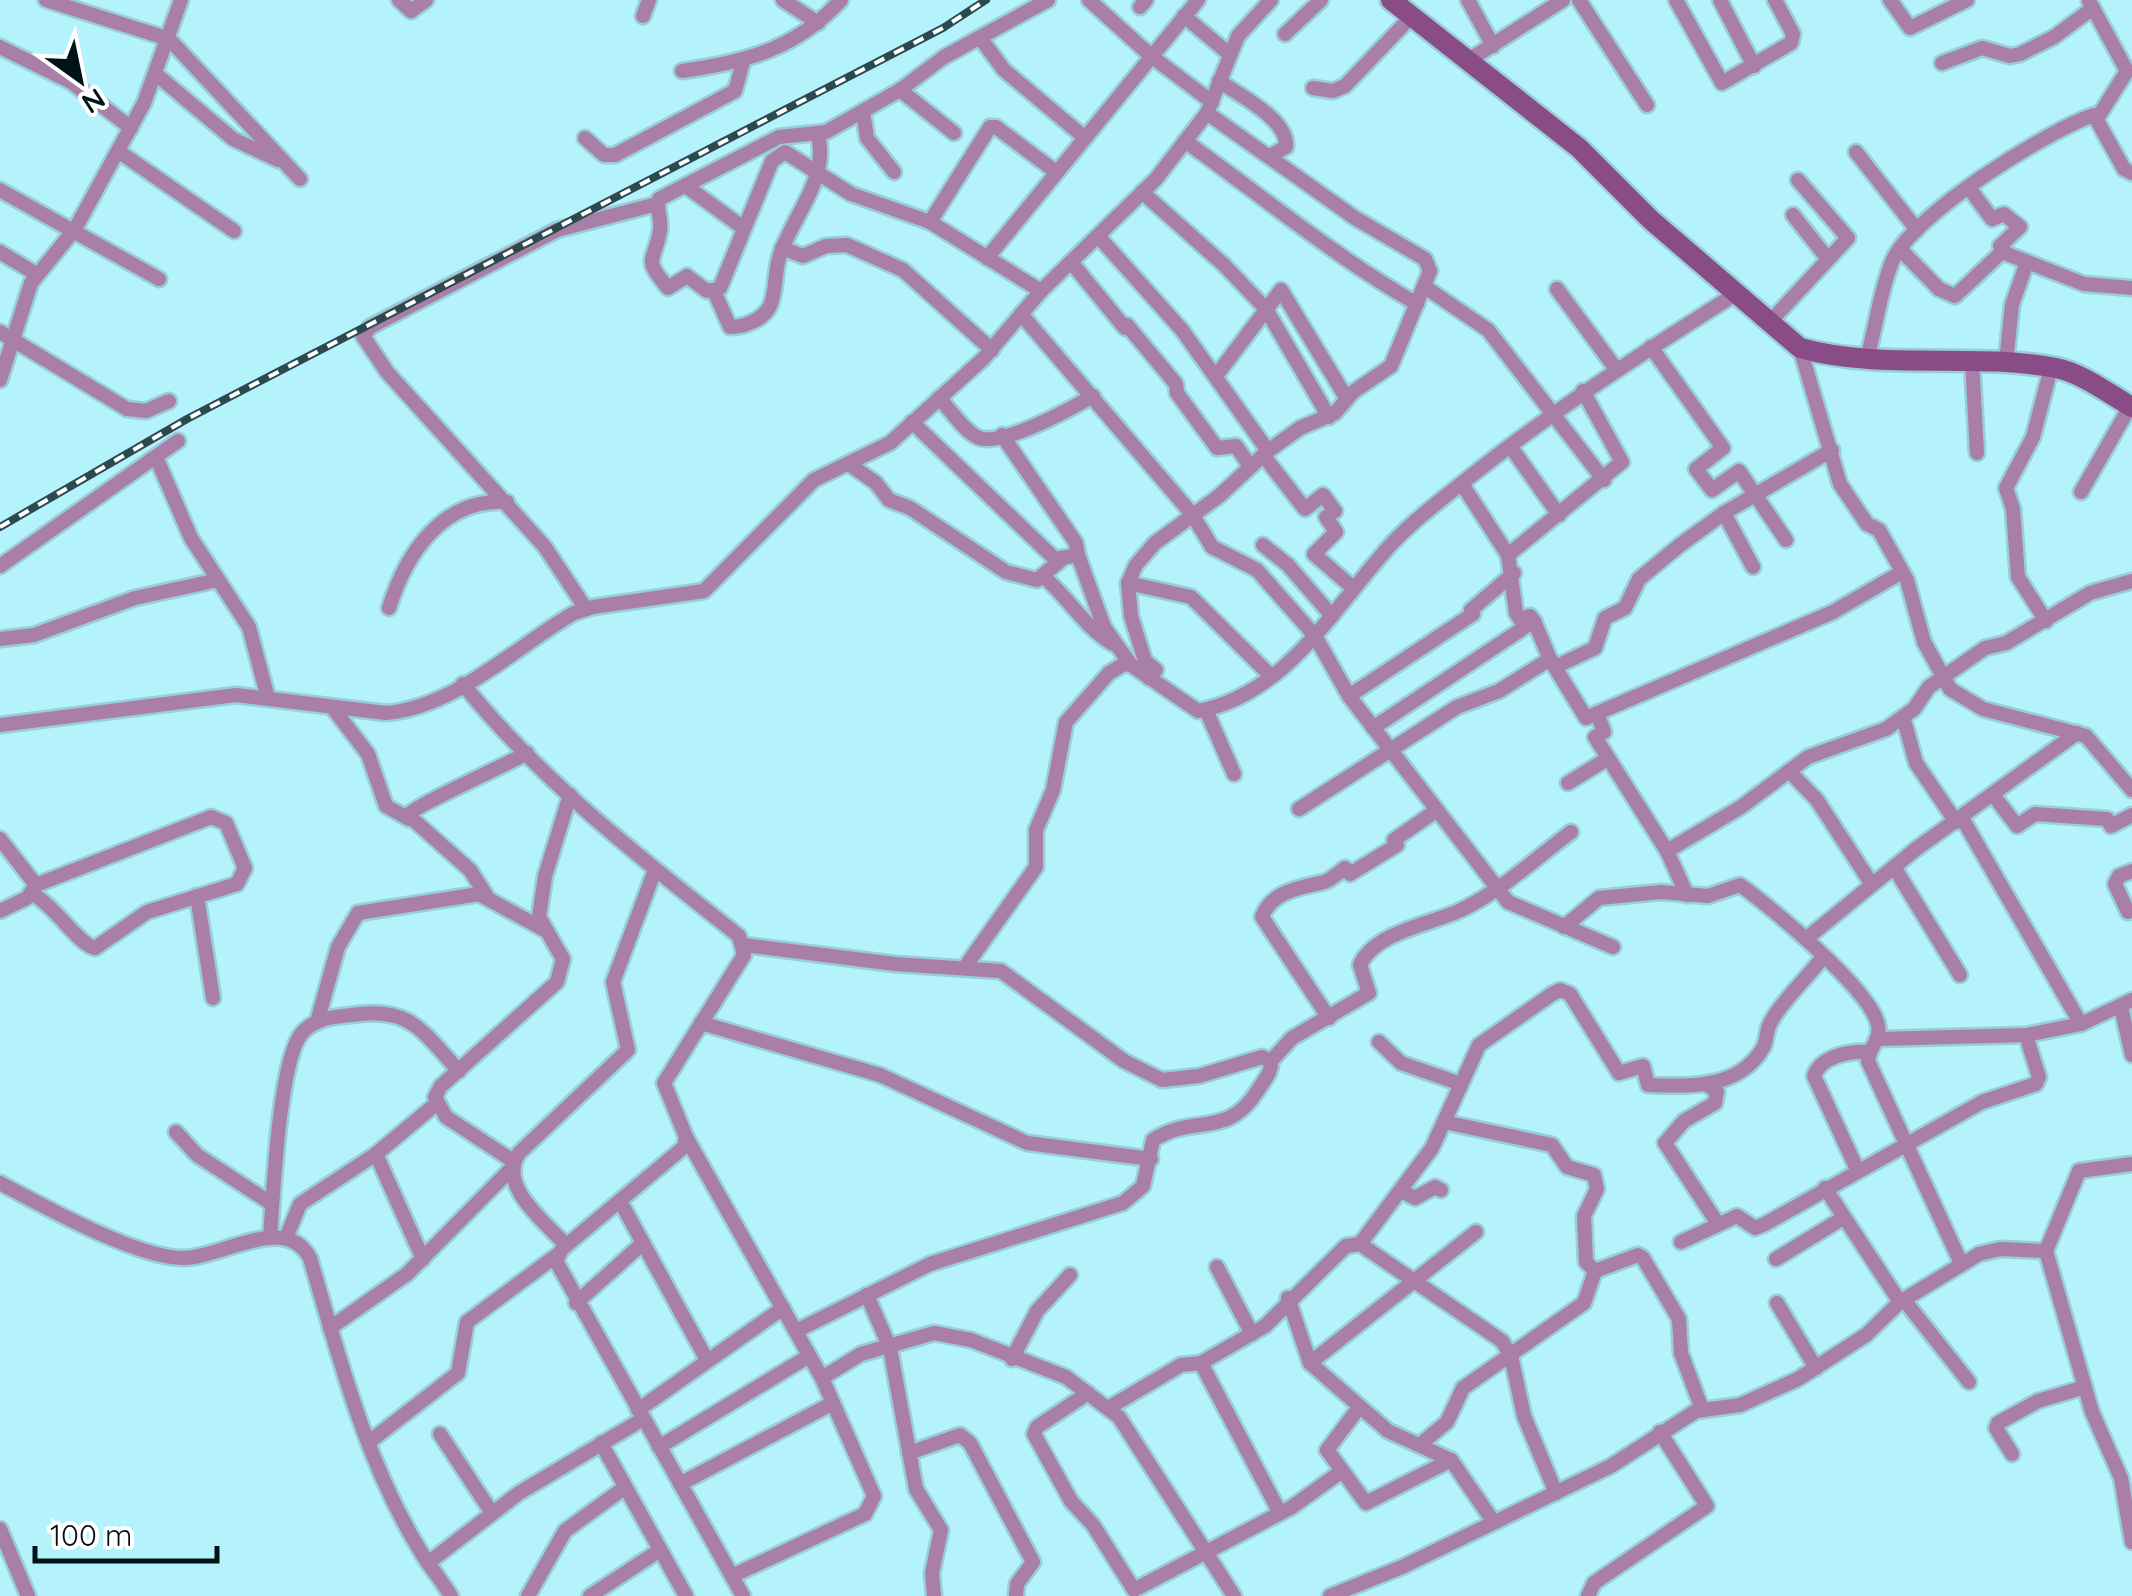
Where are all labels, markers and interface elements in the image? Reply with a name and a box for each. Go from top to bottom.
north arrow [30,30,130,130]
text: N [76,81,112,122]
scale bar [35,1501,218,1563]
text: 100 m [50,1516,132,1554]

